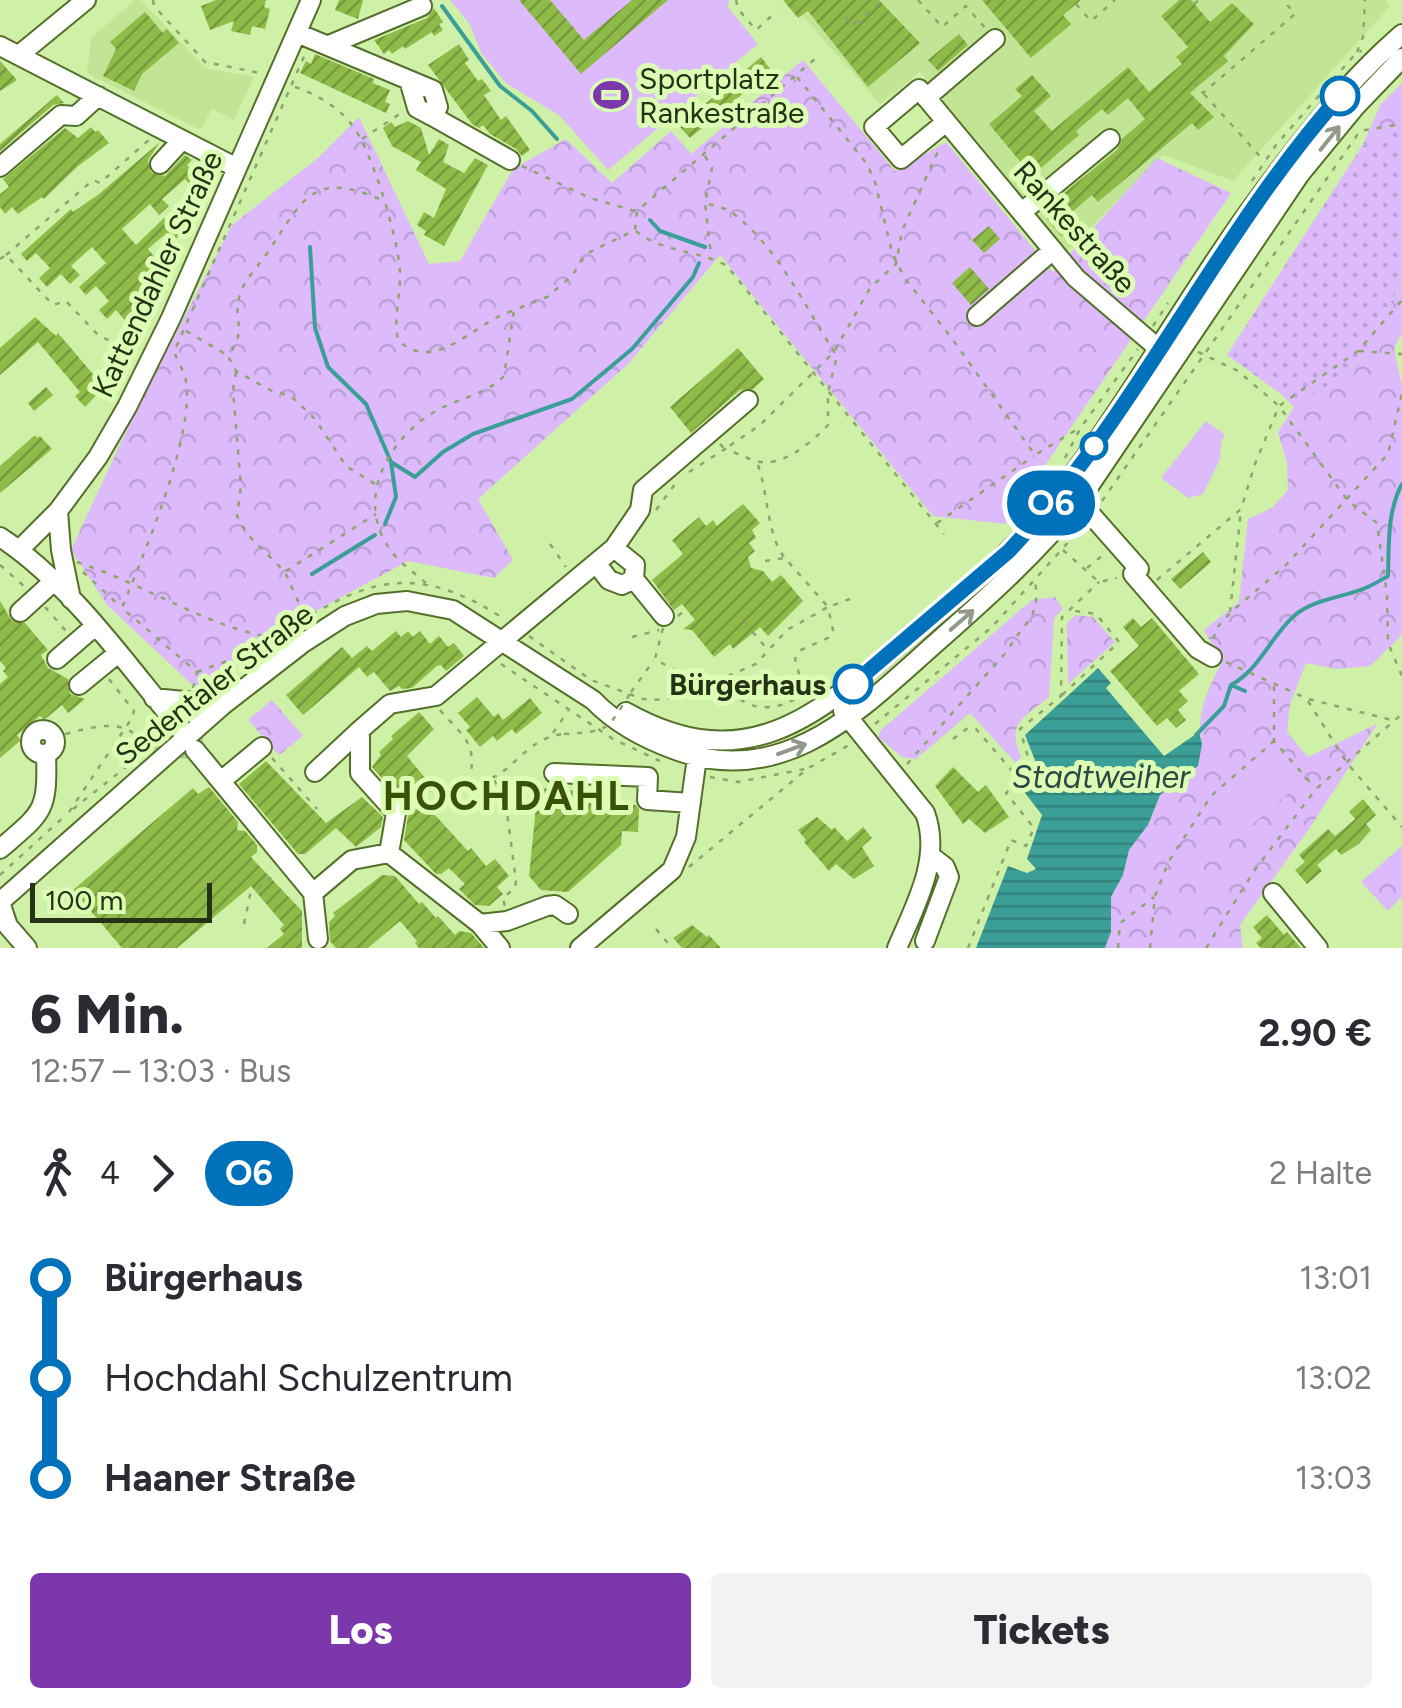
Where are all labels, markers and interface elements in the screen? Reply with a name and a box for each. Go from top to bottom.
place label: Sportplatz Rankestraße [639,60,805,131]
sports icon: Sportplatz Rankestraße [592,76,630,114]
unlabelled marker [1321,77,1359,115]
one-way arrow [1319,125,1340,152]
street label: Kattendahler Straße [84,145,230,403]
street label: Rankestraße [1006,153,1144,301]
unlabelled marker [1081,433,1107,459]
line badge: O6 [1006,470,1096,536]
text: O6 [1027,482,1075,524]
street label: Sedentaler Straße [108,595,320,773]
one-way arrow [949,608,974,631]
marker: Bürgerhaus [834,665,872,703]
place label: Bürgerhaus [669,666,826,703]
one-way arrow [776,739,807,757]
water label: Stadtweiher [1012,758,1191,796]
district label: HOCHDAHL [383,772,631,820]
scale bar [30,878,212,923]
text: 100 m [45,883,123,917]
text: 6 Min. [30,981,184,1047]
text: 2.90 € [1258,1010,1372,1056]
text: 12:57 – 13:03 · Bus [30,1052,291,1090]
icon: walk [30,1146,85,1201]
icon: forward [135,1146,190,1201]
text: O6 [225,1152,273,1194]
text: 4 [100,1154,120,1192]
text: 2 Halte [1269,1154,1372,1192]
text: Bürgerhaus [104,1255,303,1301]
text: 13:01 [1300,1259,1372,1297]
text: Hochdahl Schulzentrum [104,1355,513,1401]
text: 13:02 [1295,1359,1372,1397]
text: Haaner Straße [104,1455,355,1501]
text: 13:03 [1295,1459,1372,1497]
button: Los [30,1573,691,1688]
button: Tickets [711,1573,1372,1688]

